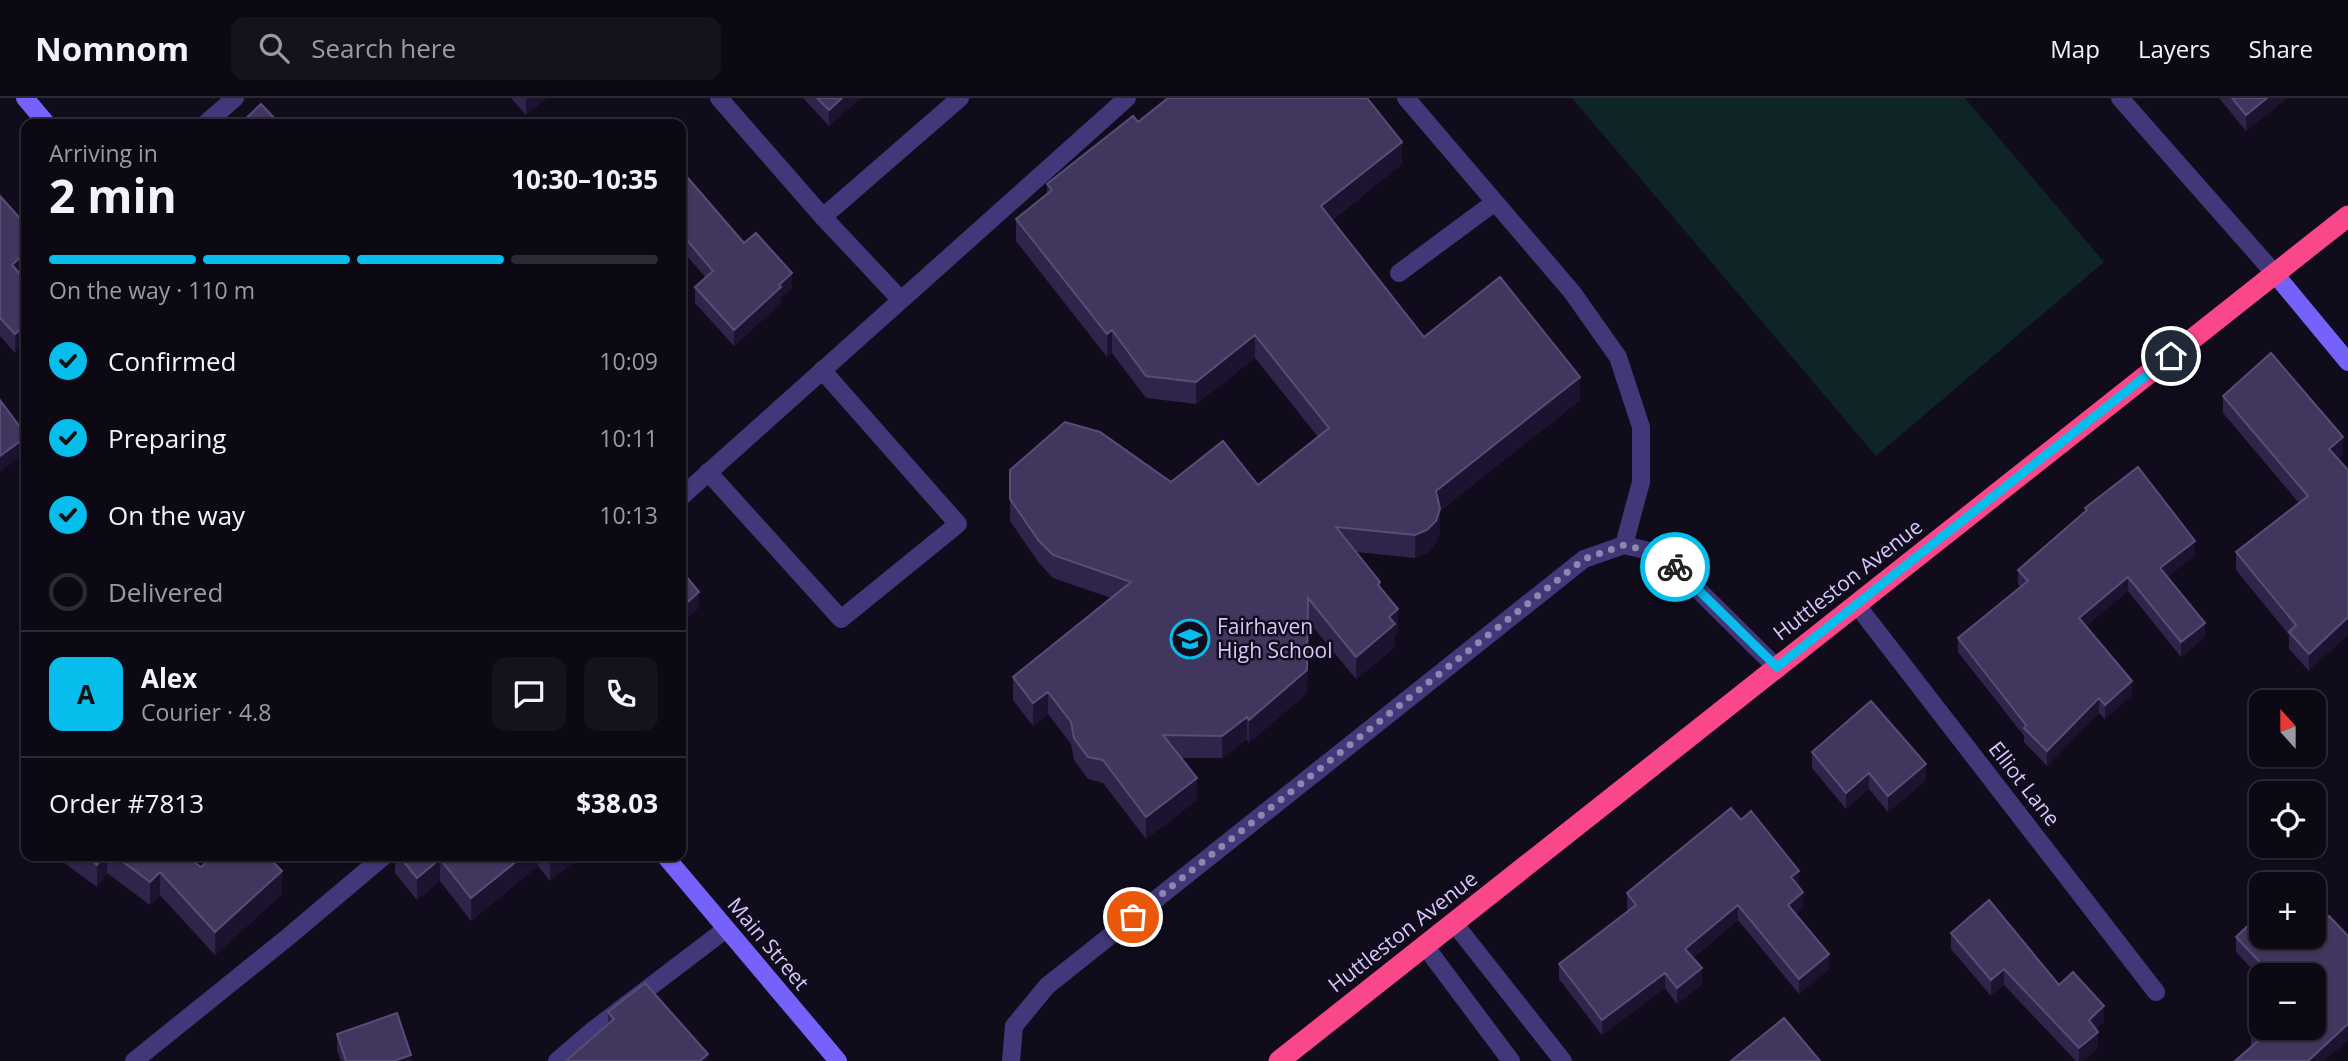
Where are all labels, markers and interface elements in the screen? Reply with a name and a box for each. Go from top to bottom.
search box [231,17,721,80]
text: Nomnom [35,26,189,71]
icon: search [255,29,293,67]
text: Search here [311,30,456,66]
text: Map [2050,32,2100,65]
text: Layers [2138,32,2211,65]
text: Share [2249,32,2313,65]
text: Arriving in [49,137,158,169]
text: 10:30–10:35 [511,161,658,197]
text: 2 min [49,164,177,226]
text: On the way · 110 m [49,274,255,306]
pin [2141,326,2201,386]
icon: home [2152,337,2190,375]
icon: check [49,342,87,380]
text: Confirmed [108,343,236,379]
text: 10:09 [599,345,658,377]
icon: check [49,419,87,457]
text: Preparing [108,420,226,456]
text: 10:11 [599,422,658,454]
icon: check [49,496,87,534]
text: On the way [108,497,245,533]
text: 10:13 [599,499,658,531]
street label: Huttleston Avenue [1767,512,1928,646]
courier [1640,532,1710,602]
icon: bike [1656,548,1694,586]
text: Delivered [108,574,223,610]
place label: Fairhaven High School [1217,612,1333,664]
school or university icon: Fairhaven High School [1169,618,1211,660]
button: chat [492,657,566,731]
button: phone [584,657,658,731]
text: Alex [141,660,197,696]
text: A [77,676,95,712]
north arrow [2249,690,2326,766]
map controls [2249,690,2326,1040]
text: Courier · 4.8 [141,696,271,728]
street label: Elliot Lane [1983,735,2067,832]
button: locate [2249,781,2326,858]
text: Order #7813 [49,785,204,821]
text: $38.03 [576,785,658,821]
street label: Huttleston Avenue [1322,864,1483,998]
button: + [2249,872,2326,949]
pin [1103,887,1163,947]
street label: Main Street [722,891,816,996]
icon: bag [1114,898,1152,936]
button: − [2249,963,2326,1040]

